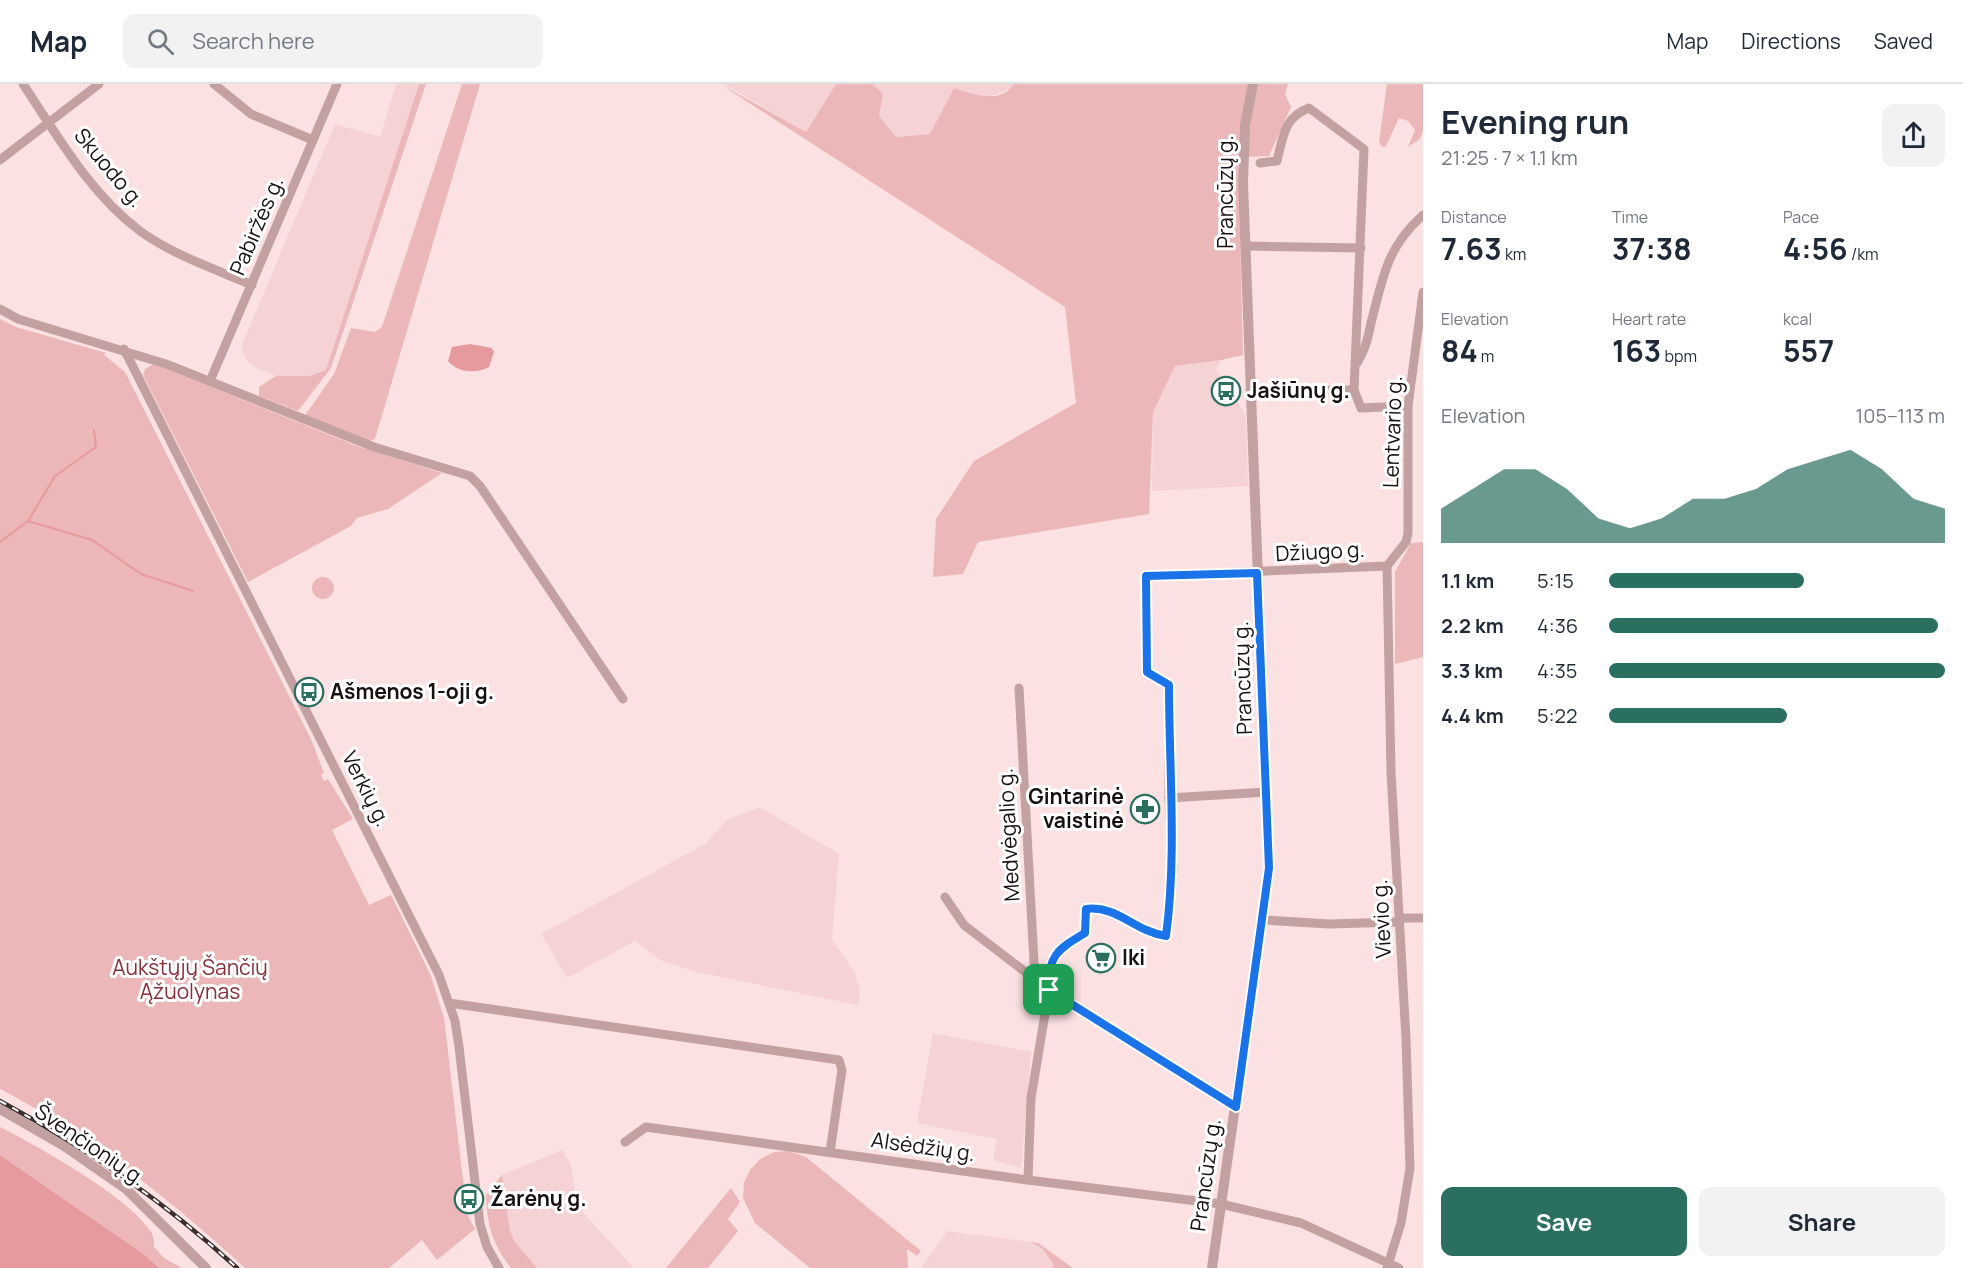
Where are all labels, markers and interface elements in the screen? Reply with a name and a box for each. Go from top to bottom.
search box [123,14,543,68]
text: Map [30,22,87,60]
icon: search [144,25,177,58]
text: Search here [192,26,315,56]
text: Map [1667,27,1708,55]
text: Directions [1741,27,1841,55]
text: Saved [1874,27,1933,55]
text: Evening run [1441,99,1629,144]
button: share [1882,104,1945,167]
street label: Skuodo g. [68,122,151,213]
street label: Prancūzų g. [1211,135,1239,249]
text: 21:25 · 7 × 1.1 km [1441,144,1578,171]
street label: Pabiržės g. [223,172,289,279]
text: Distance [1441,206,1507,228]
text: Time [1612,206,1648,228]
text: Pace [1783,206,1819,228]
text: 7.63 [1441,228,1502,269]
text: 37:38 [1612,228,1692,269]
text: 4:56 [1783,228,1848,269]
text: km [1502,243,1526,265]
text: /km [1848,243,1879,265]
text: Elevation [1441,308,1509,330]
text: Heart rate [1612,308,1686,330]
text: kcal [1783,308,1812,330]
text: 84 [1441,330,1478,371]
text: 163 [1612,330,1661,371]
text: 557 [1783,330,1834,371]
text: m [1478,345,1494,367]
text: bpm [1661,345,1697,367]
bus stop icon: Jašiūnų g. [1210,375,1242,407]
street label: Lentvario g. [1376,375,1408,488]
place label: Jašiūnų g. [1247,376,1350,404]
text: Elevation [1441,402,1525,429]
text: 105–113 m [1855,402,1945,429]
street label: Džiugo g. [1275,535,1365,567]
text: 1.1 km [1441,567,1494,594]
text: 5:15 [1537,567,1574,594]
text: 2.2 km [1441,612,1504,639]
text: 4:36 [1537,612,1578,639]
street label: Prancūzų g. [1226,621,1258,735]
text: 3.3 km [1441,657,1503,684]
text: 4:35 [1537,657,1577,684]
bus stop icon: Ašmenos 1-oji g. [293,676,325,708]
place label: Ašmenos 1-oji g. [330,677,494,705]
text: 4.4 km [1441,702,1504,729]
text: 5:22 [1537,702,1577,729]
street label: Verkių g. [336,746,398,831]
street label: Medvėgalio g. [991,768,1025,902]
place label: Gintarinė vaistinė [1028,782,1124,834]
pharmacy icon: Gintarinė vaistinė [1129,793,1161,825]
street label: Vievio g. [1365,879,1397,959]
supermarket icon: Iki [1085,942,1117,974]
place label: Iki [1122,943,1145,971]
park label: Aukštųjų Šančių Ąžuolynas [112,953,268,1005]
pin [1023,964,1074,1015]
icon: arrive [1032,973,1065,1006]
street label: Švenčionių g. [30,1097,151,1192]
street label: Prancūzų g. [1183,1117,1227,1233]
street label: Alsėdžių g. [869,1125,977,1167]
bus stop icon: Žarėnų g. [453,1183,485,1215]
place label: Žarėnų g. [490,1184,587,1212]
button: Save [1441,1187,1687,1256]
button: Share [1699,1187,1945,1256]

